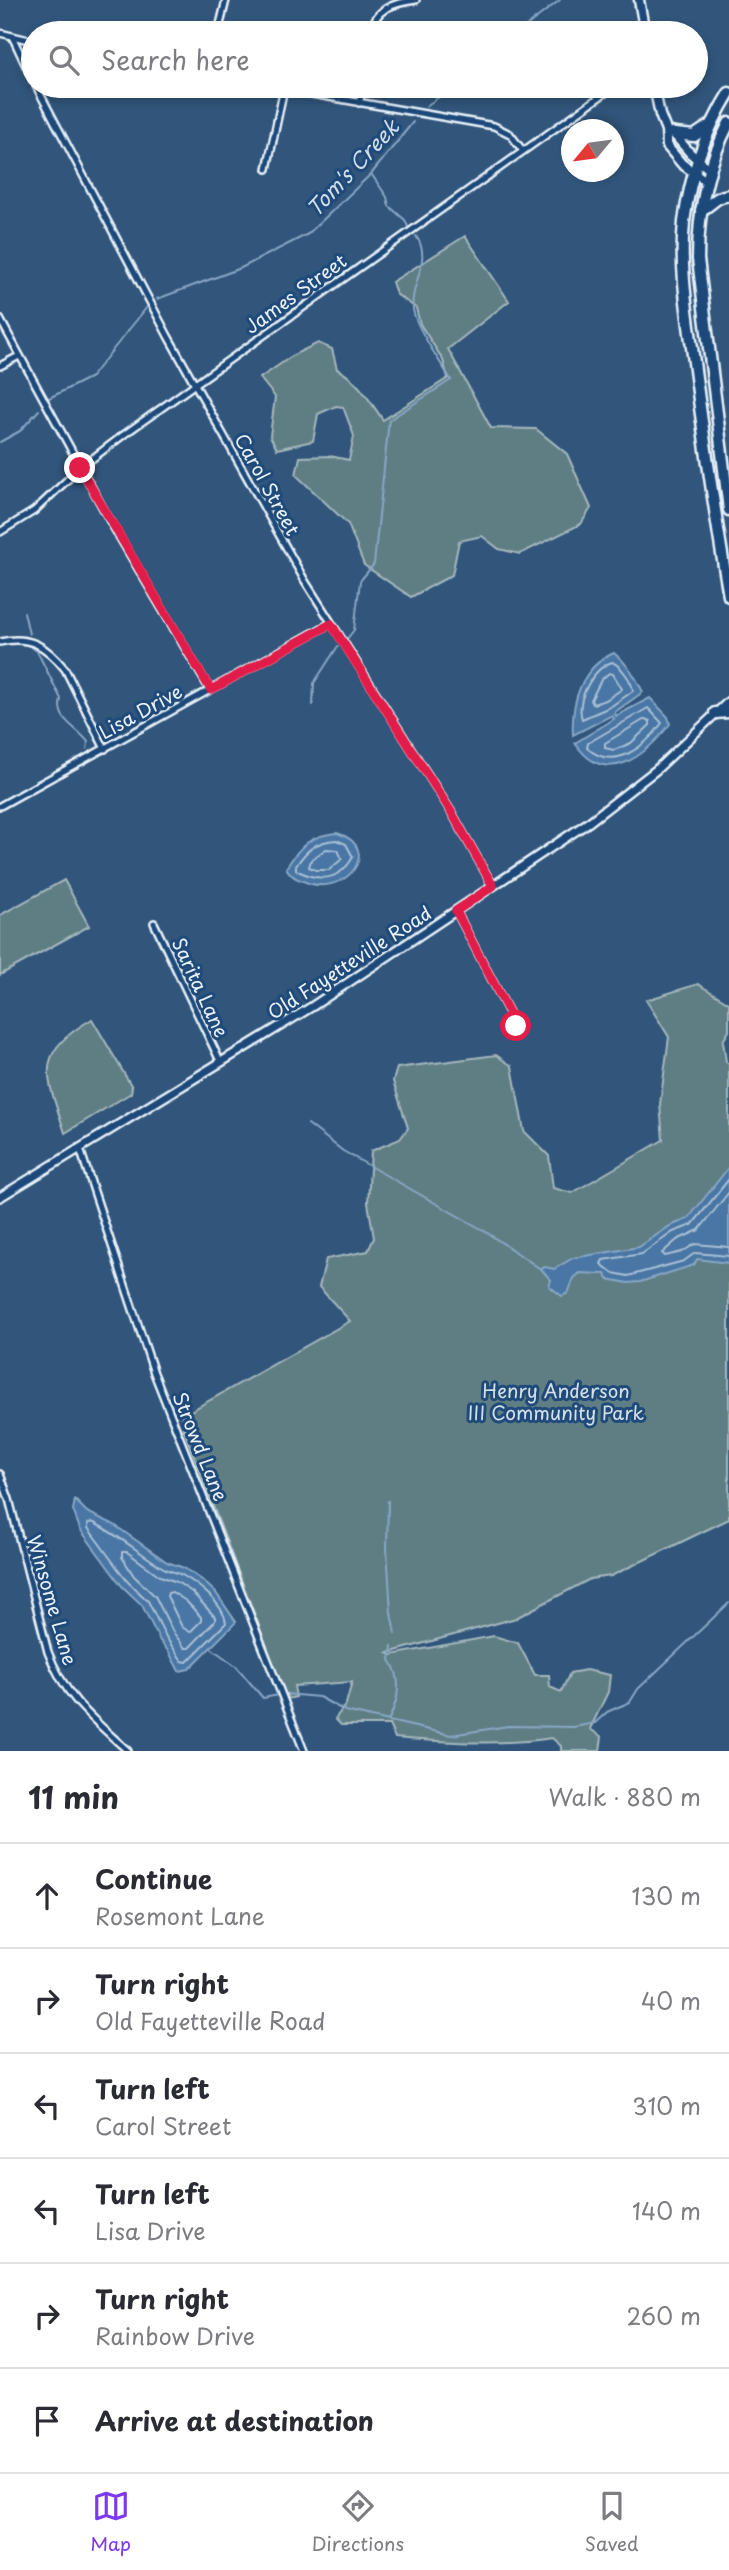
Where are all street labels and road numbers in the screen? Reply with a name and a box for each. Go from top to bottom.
street label: James Street [238,246,352,340]
street label: Carol Street [228,428,308,540]
street label: Lisa Drive [93,677,187,745]
street label: Old Fayetteville Road [262,898,436,1026]
street label: Sarita Lane [166,933,236,1041]
street label: Strowd Lane [166,1387,236,1505]
street label: Winsome Lane [21,1532,85,1668]

